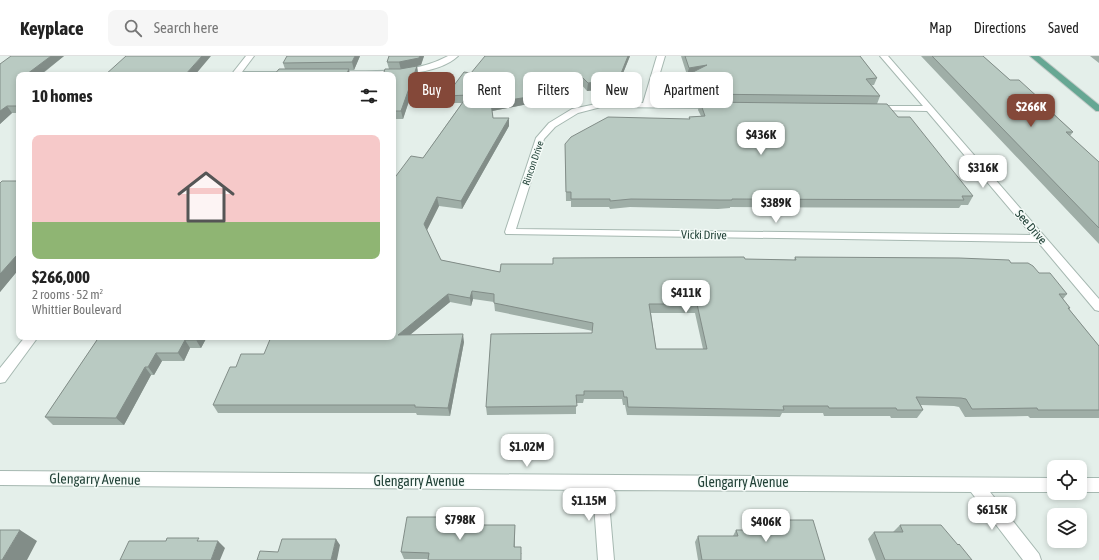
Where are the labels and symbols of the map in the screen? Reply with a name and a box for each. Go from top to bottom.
pin: $266K [1003,94,1059,128]
pin: $436K [733,122,789,156]
street label: Rincon Drive [520,139,546,187]
pin: $316K [955,155,1011,189]
pin: $389K [748,190,804,224]
street label: See Drive [1012,207,1050,247]
street label: Vicki Drive [681,228,727,242]
pin: $411K [658,280,714,314]
pin: $1.02M [494,434,560,468]
street label: Glengarry Avenue [49,470,141,488]
street label: Glengarry Avenue [373,473,465,489]
street label: Glengarry Avenue [697,474,789,490]
pin: $1.15M [556,488,622,522]
pin: $615K [964,497,1020,531]
pin: $798K [432,507,488,541]
pin: $406K [738,509,794,543]

